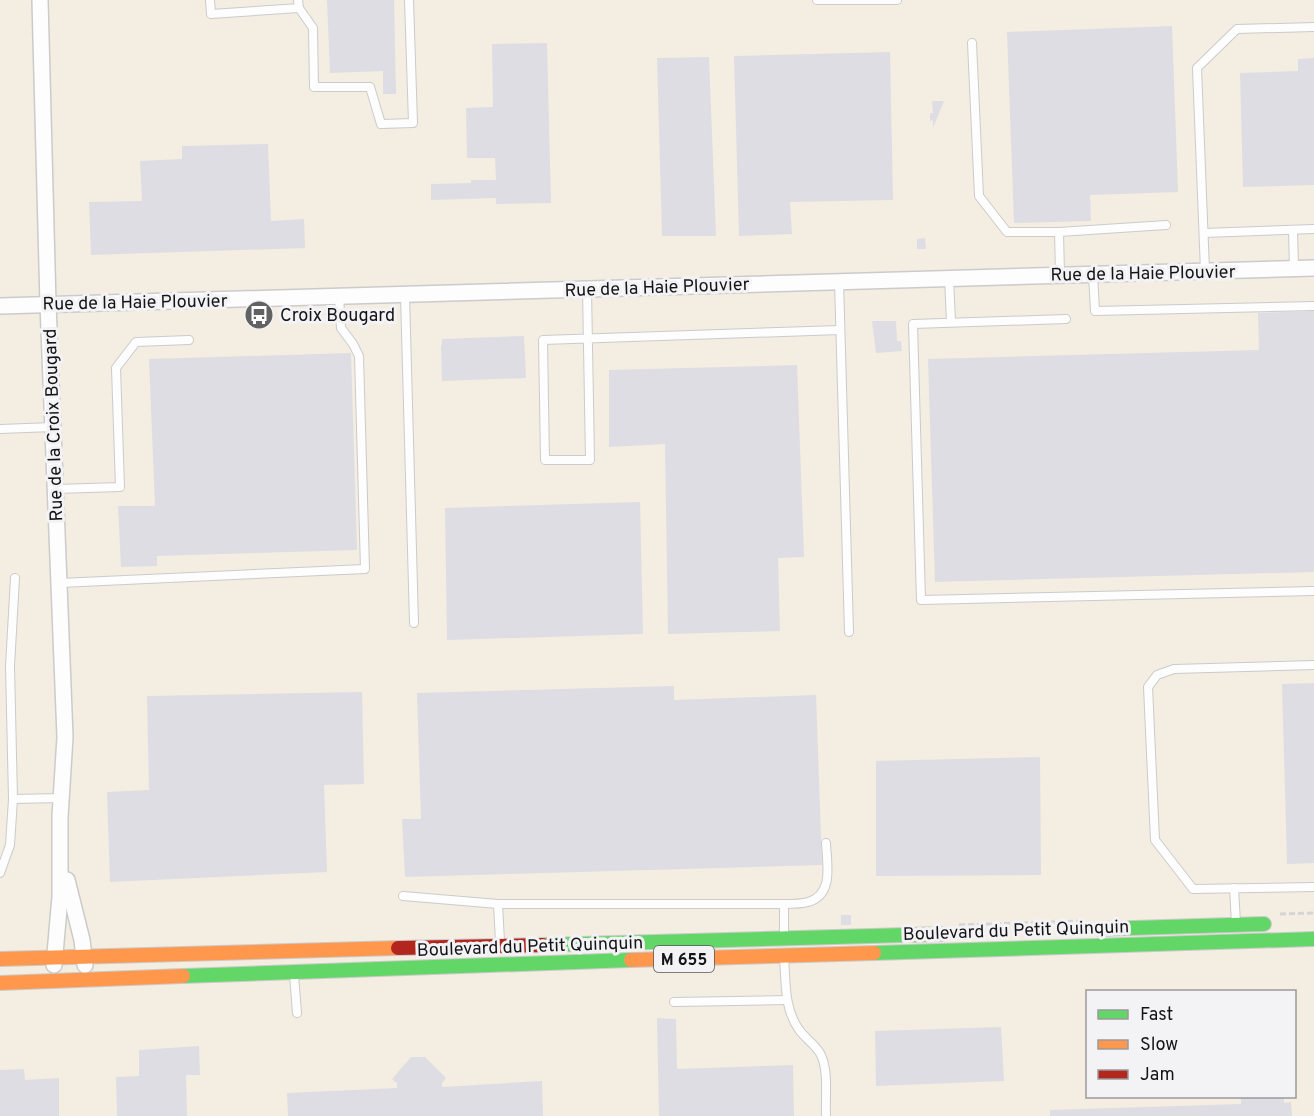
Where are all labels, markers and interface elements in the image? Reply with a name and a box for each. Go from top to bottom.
street label: Rue de la Haie Plouvier [1050,261,1236,288]
street label: Rue de la Haie Plouvier [564,274,750,303]
street label: Rue de la Haie Plouvier [42,290,228,317]
bus stop icon: Croix Bougard [243,299,275,331]
place label: Croix Bougard [280,305,395,328]
street label: Rue de la Croix Bougard [40,328,69,522]
street label: Boulevard du Petit Quinquin [903,916,1130,947]
street label: Boulevard du Petit Quinquin [417,932,644,963]
road number: M 655 [654,946,714,972]
legend [1086,990,1296,1098]
text: Fast [1140,1004,1173,1027]
text: Slow [1140,1034,1178,1057]
text: Jam [1140,1064,1175,1087]

